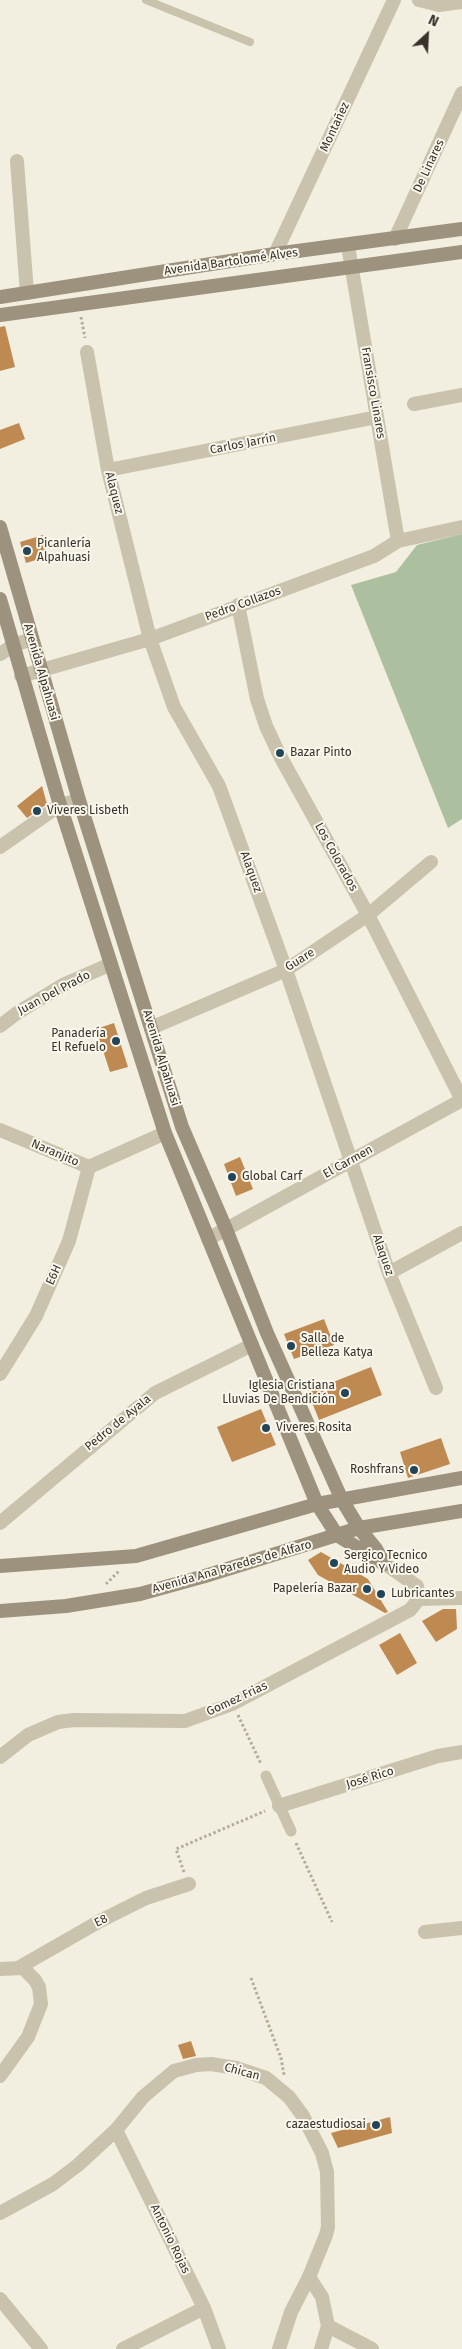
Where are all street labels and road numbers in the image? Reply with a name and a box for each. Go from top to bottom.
street label: Montañez [317,100,353,154]
street label: De Linares [410,137,448,195]
street label: Avenida Bartolomé Alves [163,245,299,279]
street label: Fransisco Linares [358,346,388,440]
street label: Carlos Jarrín [209,431,277,457]
street label: Alaquez [102,471,126,515]
street label: Pedro Collazos [203,584,283,624]
street label: Avenida Alpahuasi [20,622,62,722]
street label: Los Colorados [311,820,361,894]
street label: Alaquez [237,849,265,895]
street label: Guare [283,945,317,975]
street label: Juan Del Prado [15,968,93,1018]
street label: Avenida Alpahuasi [140,1008,182,1108]
street label: Naranjito [29,1137,81,1169]
street label: El Carmen [321,1142,375,1182]
street label: Alaquez [369,1232,397,1278]
street label: E6H [43,1263,65,1287]
street label: Pedro de Ayala [82,1392,154,1454]
street label: Avenida Ana Paredes de Alfaro [151,1537,313,1597]
street label: Gomez Frias [204,1679,270,1719]
street label: José Rico [344,1764,396,1792]
street label: E8 [92,1912,110,1930]
street label: Chican [223,2060,261,2084]
street label: Antonio Rojas [147,2202,193,2276]

